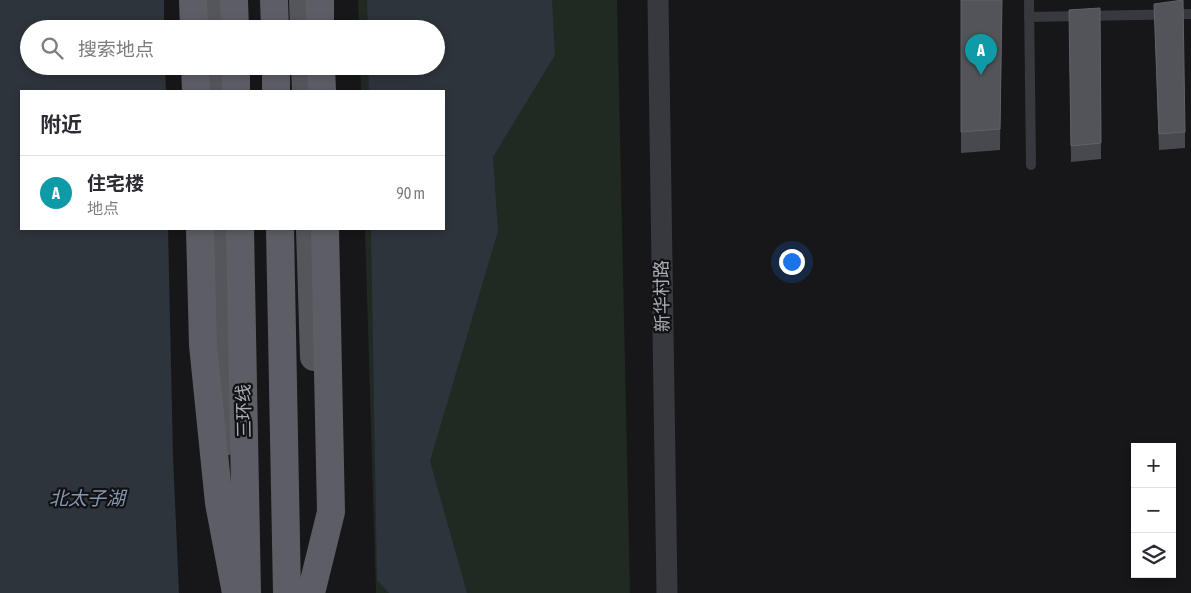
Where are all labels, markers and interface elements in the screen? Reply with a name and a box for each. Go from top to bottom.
search box [20,20,445,75]
icon: search [38,34,66,62]
pin: A [965,34,997,75]
text: 搜索地点 [78,38,154,60]
text: 附近 [40,112,82,136]
text: 住宅楼 [87,172,144,194]
text: A [52,184,60,202]
text: 90 m [396,184,425,202]
text: 地点 [87,199,119,217]
your location [779,249,805,275]
street label: 新华村路 [650,260,673,332]
street label: 三环线 [233,384,254,438]
map controls [1131,443,1176,578]
button: + [1131,443,1176,488]
water label: 北太子湖 [49,487,128,509]
button: − [1131,488,1176,533]
button: layers [1131,533,1176,578]

